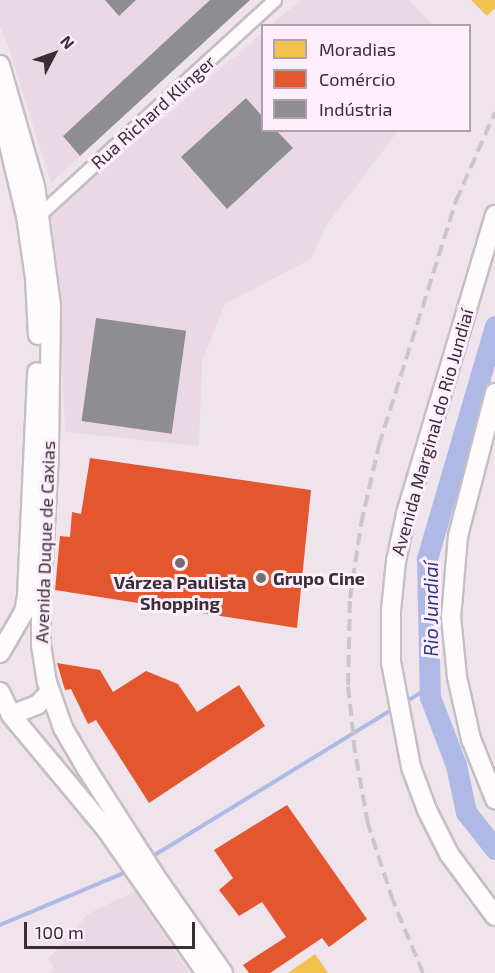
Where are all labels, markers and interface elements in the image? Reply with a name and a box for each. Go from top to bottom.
north arrow [24,24,84,84]
legend [261,24,471,132]
text: N [57,31,79,52]
text: Moradias [319,38,396,60]
street label: Rua Richard Klinger [87,51,219,173]
text: Comércio [319,68,395,90]
text: Indústria [319,98,392,120]
street label: Avenida Marginal do Rio Jundiaí [386,306,478,558]
street label: Avenida Duque de Caxias [31,440,59,644]
marker: Várzea Paulista Shopping [173,556,187,570]
water label: Rio Jundiaí [418,561,442,657]
place label: Grupo Cine [273,567,365,589]
marker: Grupo Cine [254,571,268,585]
place label: Várzea Paulista Shopping [114,572,246,614]
scale bar [27,910,198,948]
text: 100 m [35,921,84,943]

